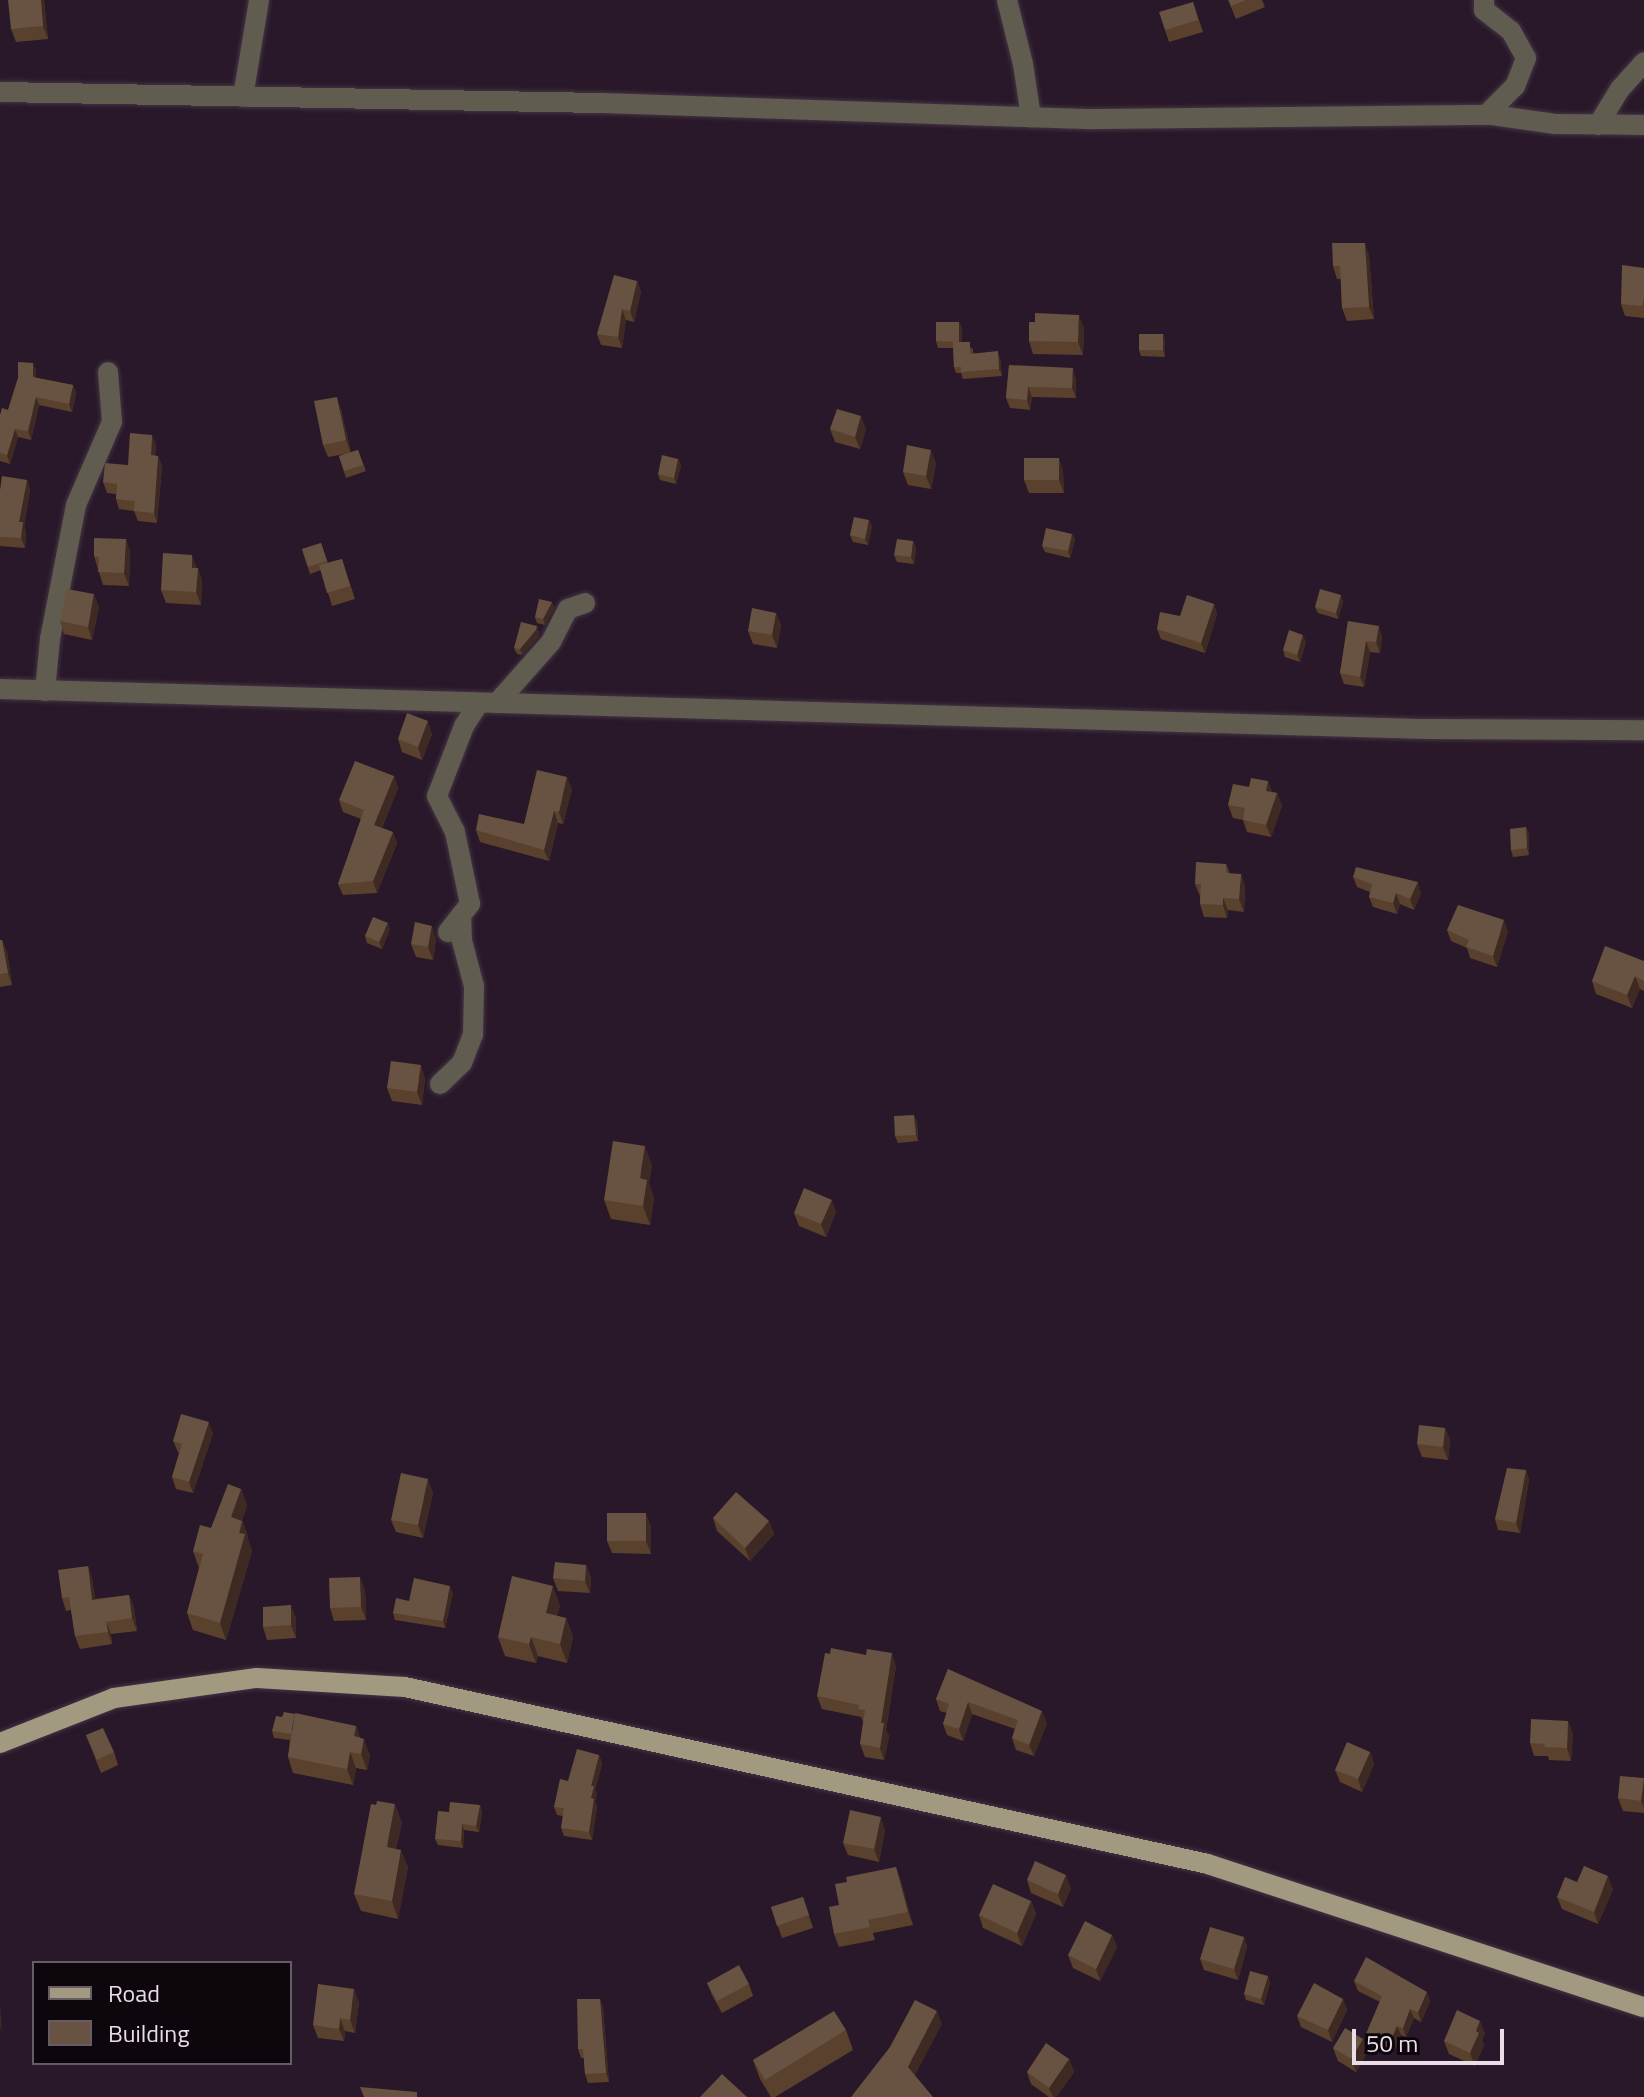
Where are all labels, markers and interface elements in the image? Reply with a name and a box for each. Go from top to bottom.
legend [32,1961,292,2065]
text: Road [108,1975,160,2011]
scale bar [1356,2013,1508,2063]
text: Building [108,2015,190,2051]
text: 50 m [1366,2025,1418,2061]

